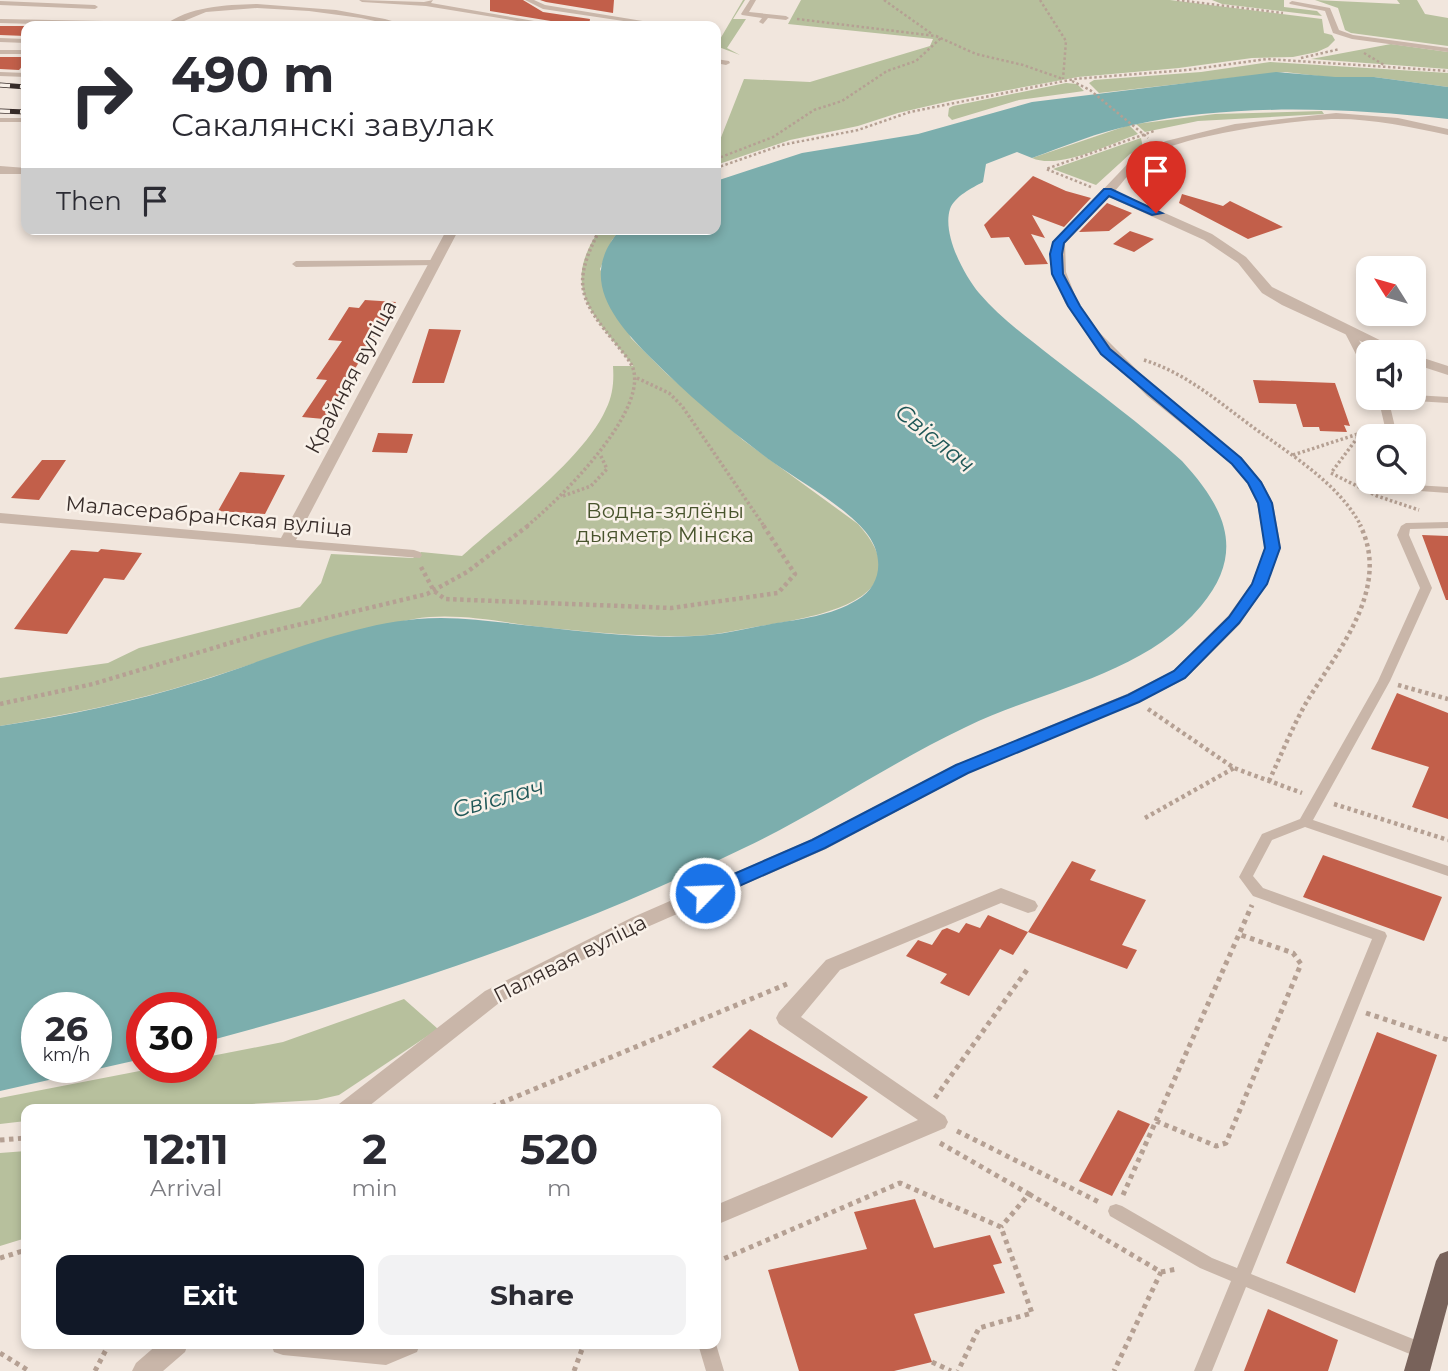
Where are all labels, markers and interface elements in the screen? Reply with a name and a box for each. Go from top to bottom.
text: 490 m [171,45,334,104]
icon: right [56,49,147,140]
text: Сакалянскі завулак [171,105,494,144]
pin [1126,141,1186,213]
icon: arrive [1137,152,1175,190]
icon: arrive [136,182,174,220]
text: Then [56,185,122,217]
north arrow [1356,256,1426,326]
map controls [1356,256,1426,494]
street label: Крайняя вуліца [300,296,402,458]
button: sound [1356,340,1426,410]
water label: Свіслач [890,398,980,478]
button: search [1356,424,1426,494]
street label: Маласерабранская вуліца [65,491,353,540]
park label: Водна-зялёны дыяметр Мінска [576,498,754,547]
water label: Свіслач [449,772,547,824]
position arrow [668,856,742,930]
street label: Палявая вуліца [489,909,650,1008]
speed limit sign: 30 [126,992,217,1083]
text: 26 [45,1007,88,1050]
text: km/h [42,1044,91,1066]
text: 12:11 [144,1123,229,1175]
text: 2 [362,1123,387,1175]
text: 520 [520,1123,598,1175]
text: Arrival [150,1174,223,1202]
text: min [351,1174,398,1202]
text: m [547,1174,571,1202]
button: Exit [56,1255,364,1335]
button: Share [378,1255,686,1335]

